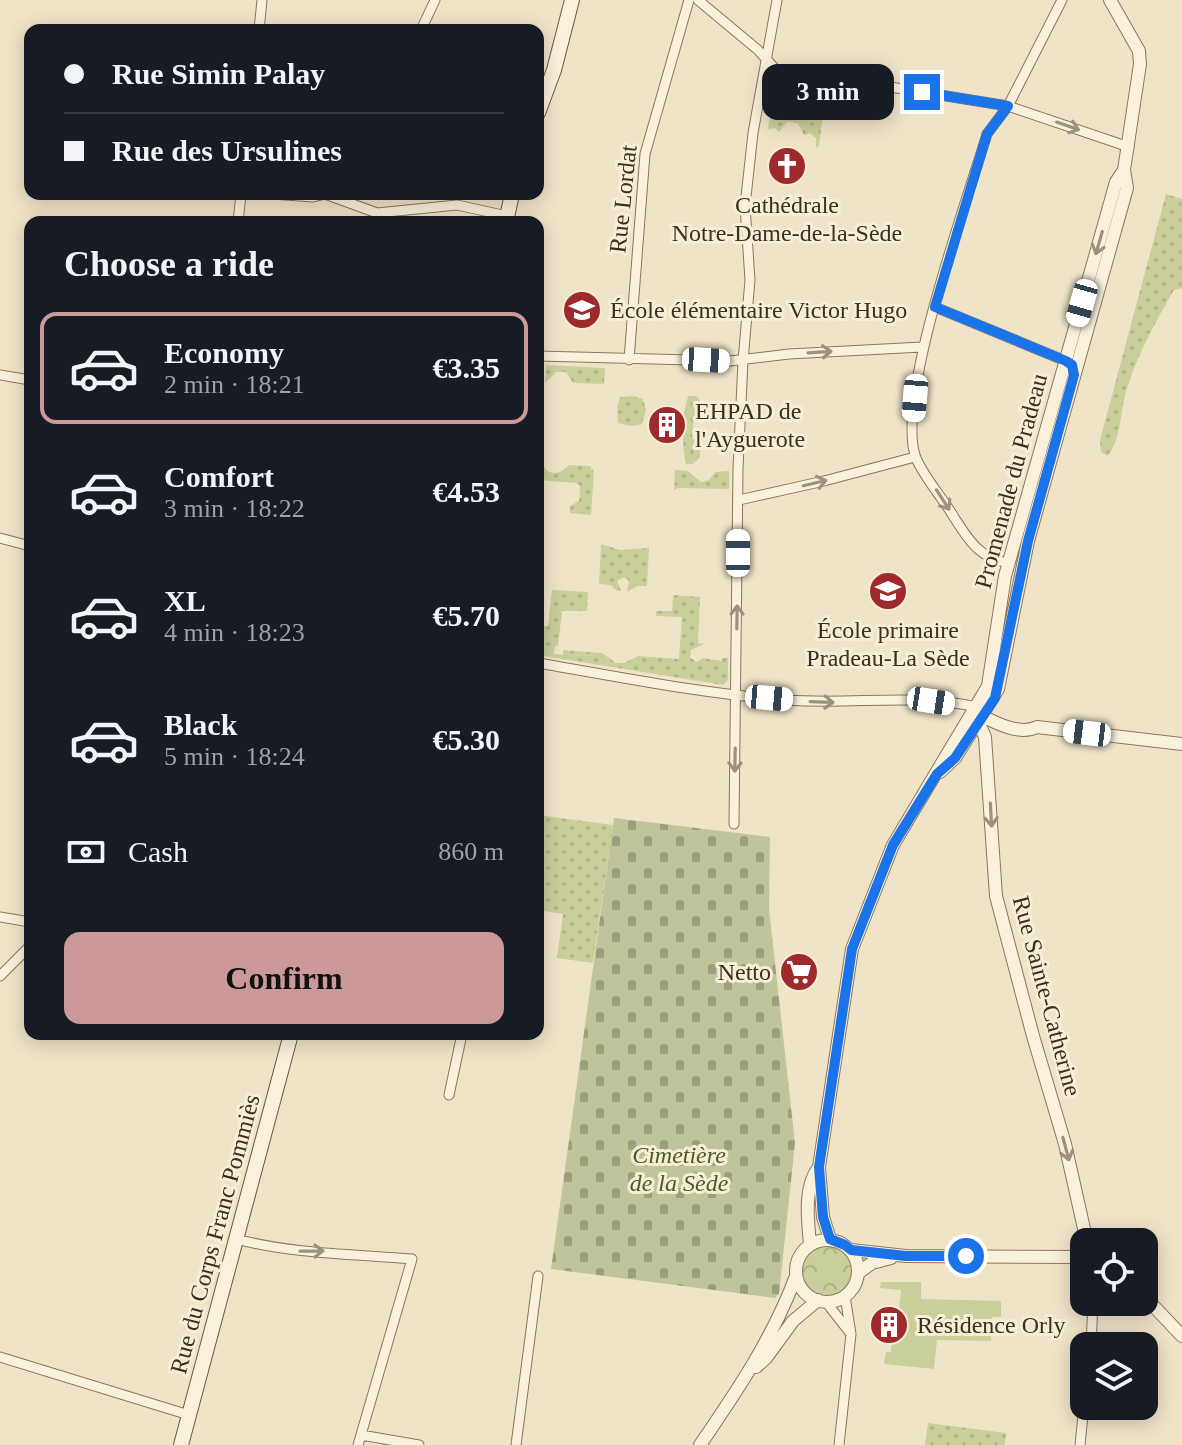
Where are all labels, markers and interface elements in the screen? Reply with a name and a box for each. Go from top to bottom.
text: Rue Simin Palay [112,57,325,90]
callout: 3 min [762,64,894,120]
route end [904,74,940,110]
text: 3 min [797,77,859,106]
one-way arrow [1056,120,1081,135]
text: Rue des Ursulines [112,134,342,167]
street label: Rue Lordat [604,143,642,254]
church icon: Cathédrale Notre-Dame-de-la-Sède [766,145,808,187]
place label: Cathédrale Notre-Dame-de-la-Sède [672,192,902,246]
one-way arrow [1091,229,1106,255]
text: Choose a ride [64,244,274,284]
car [1064,277,1100,329]
school or university icon: École élémentaire Victor Hugo [561,289,603,331]
place label: École élémentaire Victor Hugo [610,297,907,323]
icon: car [68,332,140,404]
text: Economy [164,336,284,369]
one-way arrow [806,344,833,359]
car [681,347,731,373]
text: €3.35 [433,351,500,384]
text: 2 min · 18:21 [164,370,305,399]
street label: Promenade du Pradeau [970,371,1052,591]
car [901,373,929,423]
place label: EHPAD de l'Ayguerote [695,398,805,452]
building icon: EHPAD de l'Ayguerote [646,404,688,446]
icon: car [68,456,140,528]
text: Comfort [164,460,274,493]
text: €4.53 [433,475,500,508]
one-way arrow [802,475,827,490]
one-way arrow [935,489,952,511]
text: 3 min · 18:22 [164,494,305,523]
car [726,529,750,577]
school or university icon: École primaire Pradeau-La Sède [867,570,909,612]
icon: car [68,580,140,652]
text: XL [164,584,206,617]
text: €5.70 [433,599,500,632]
one-way arrow [729,604,745,631]
place label: École primaire Pradeau-La Sède [806,617,970,671]
text: 4 min · 18:23 [164,618,305,647]
car [744,684,794,712]
car [905,685,957,717]
one-way arrow [808,694,835,709]
icon: car [68,704,140,776]
text: Black [164,708,237,741]
car [1062,718,1112,748]
text: €5.30 [433,723,500,756]
text: 5 min · 18:24 [164,742,305,771]
one-way arrow [727,746,743,773]
one-way arrow [984,801,999,828]
icon: cash [64,830,108,874]
text: Cash [128,835,188,868]
text: 860 m [438,837,504,866]
street label: Rue Sainte-Catherine [1008,893,1086,1099]
button: Confirm [64,932,504,1024]
supermarket icon: Netto [778,951,820,993]
place label: Netto [718,959,771,985]
street label: Rue du Corps Franc Pommiès [165,1092,265,1376]
one-way arrow [1060,1136,1075,1162]
park label: Cimetière de la Sède [630,1142,729,1196]
map controls [1070,1228,1158,1420]
button: locate [1070,1228,1158,1316]
route start [948,1238,984,1274]
one-way arrow [298,1244,325,1259]
building icon: Résidence Orly [868,1304,910,1346]
place label: Résidence Orly [917,1312,1066,1338]
button: layers [1070,1332,1158,1420]

